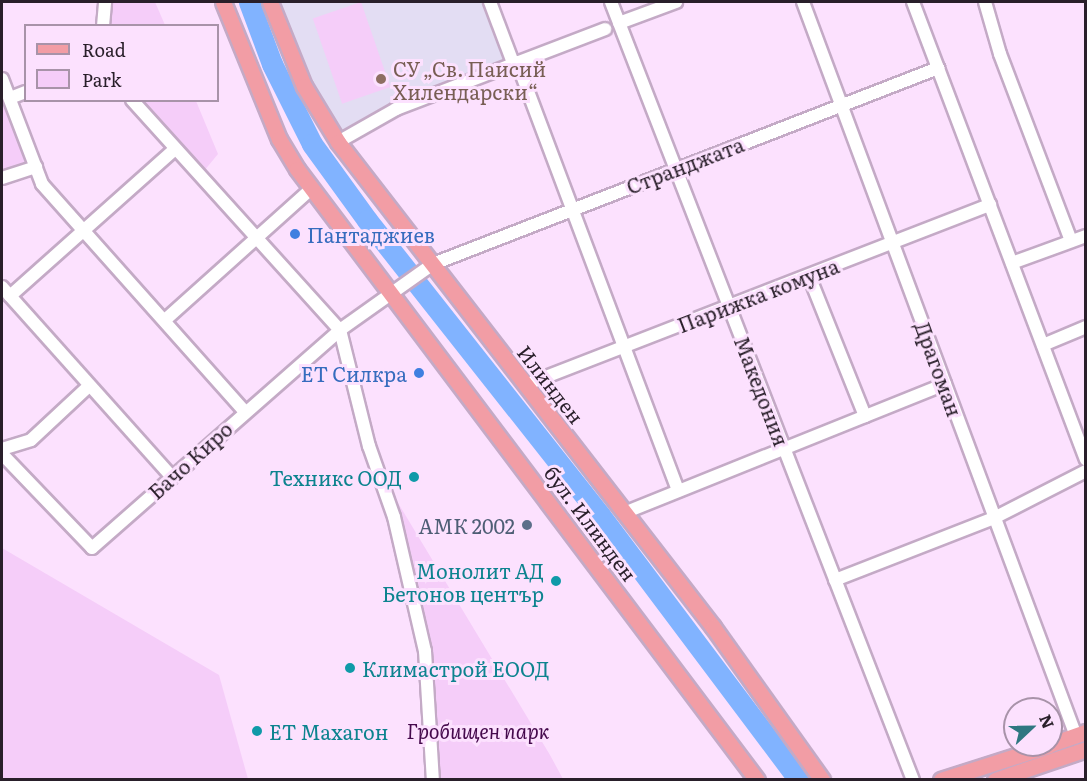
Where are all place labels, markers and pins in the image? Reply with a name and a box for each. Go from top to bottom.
place label: СУ „Св. Паисий Хилендарски“ [393,56,546,103]
marker: СУ „Св. Паисий Хилендарски“ [374,72,388,86]
place label: Пантаджиев [307,222,435,246]
marker: Пантаджиев [288,227,302,241]
place label: ЕТ Силкра [301,361,407,385]
marker: ЕТ Силкра [412,366,426,380]
place label: Техникс ООД [269,465,402,489]
marker: Техникс ООД [407,470,421,484]
place label: АМК 2002 [419,513,515,537]
marker: АМК 2002 [520,518,534,532]
place label: Монолит АД Бетонов център [382,558,544,605]
marker: Монолит АД Бетонов център [549,574,563,588]
place label: Климастрой ЕООД [362,656,549,680]
marker: Климастрой ЕООД [343,661,357,675]
place label: ЕТ Махагон [269,719,388,743]
marker: ЕТ Махагон [250,724,264,738]

